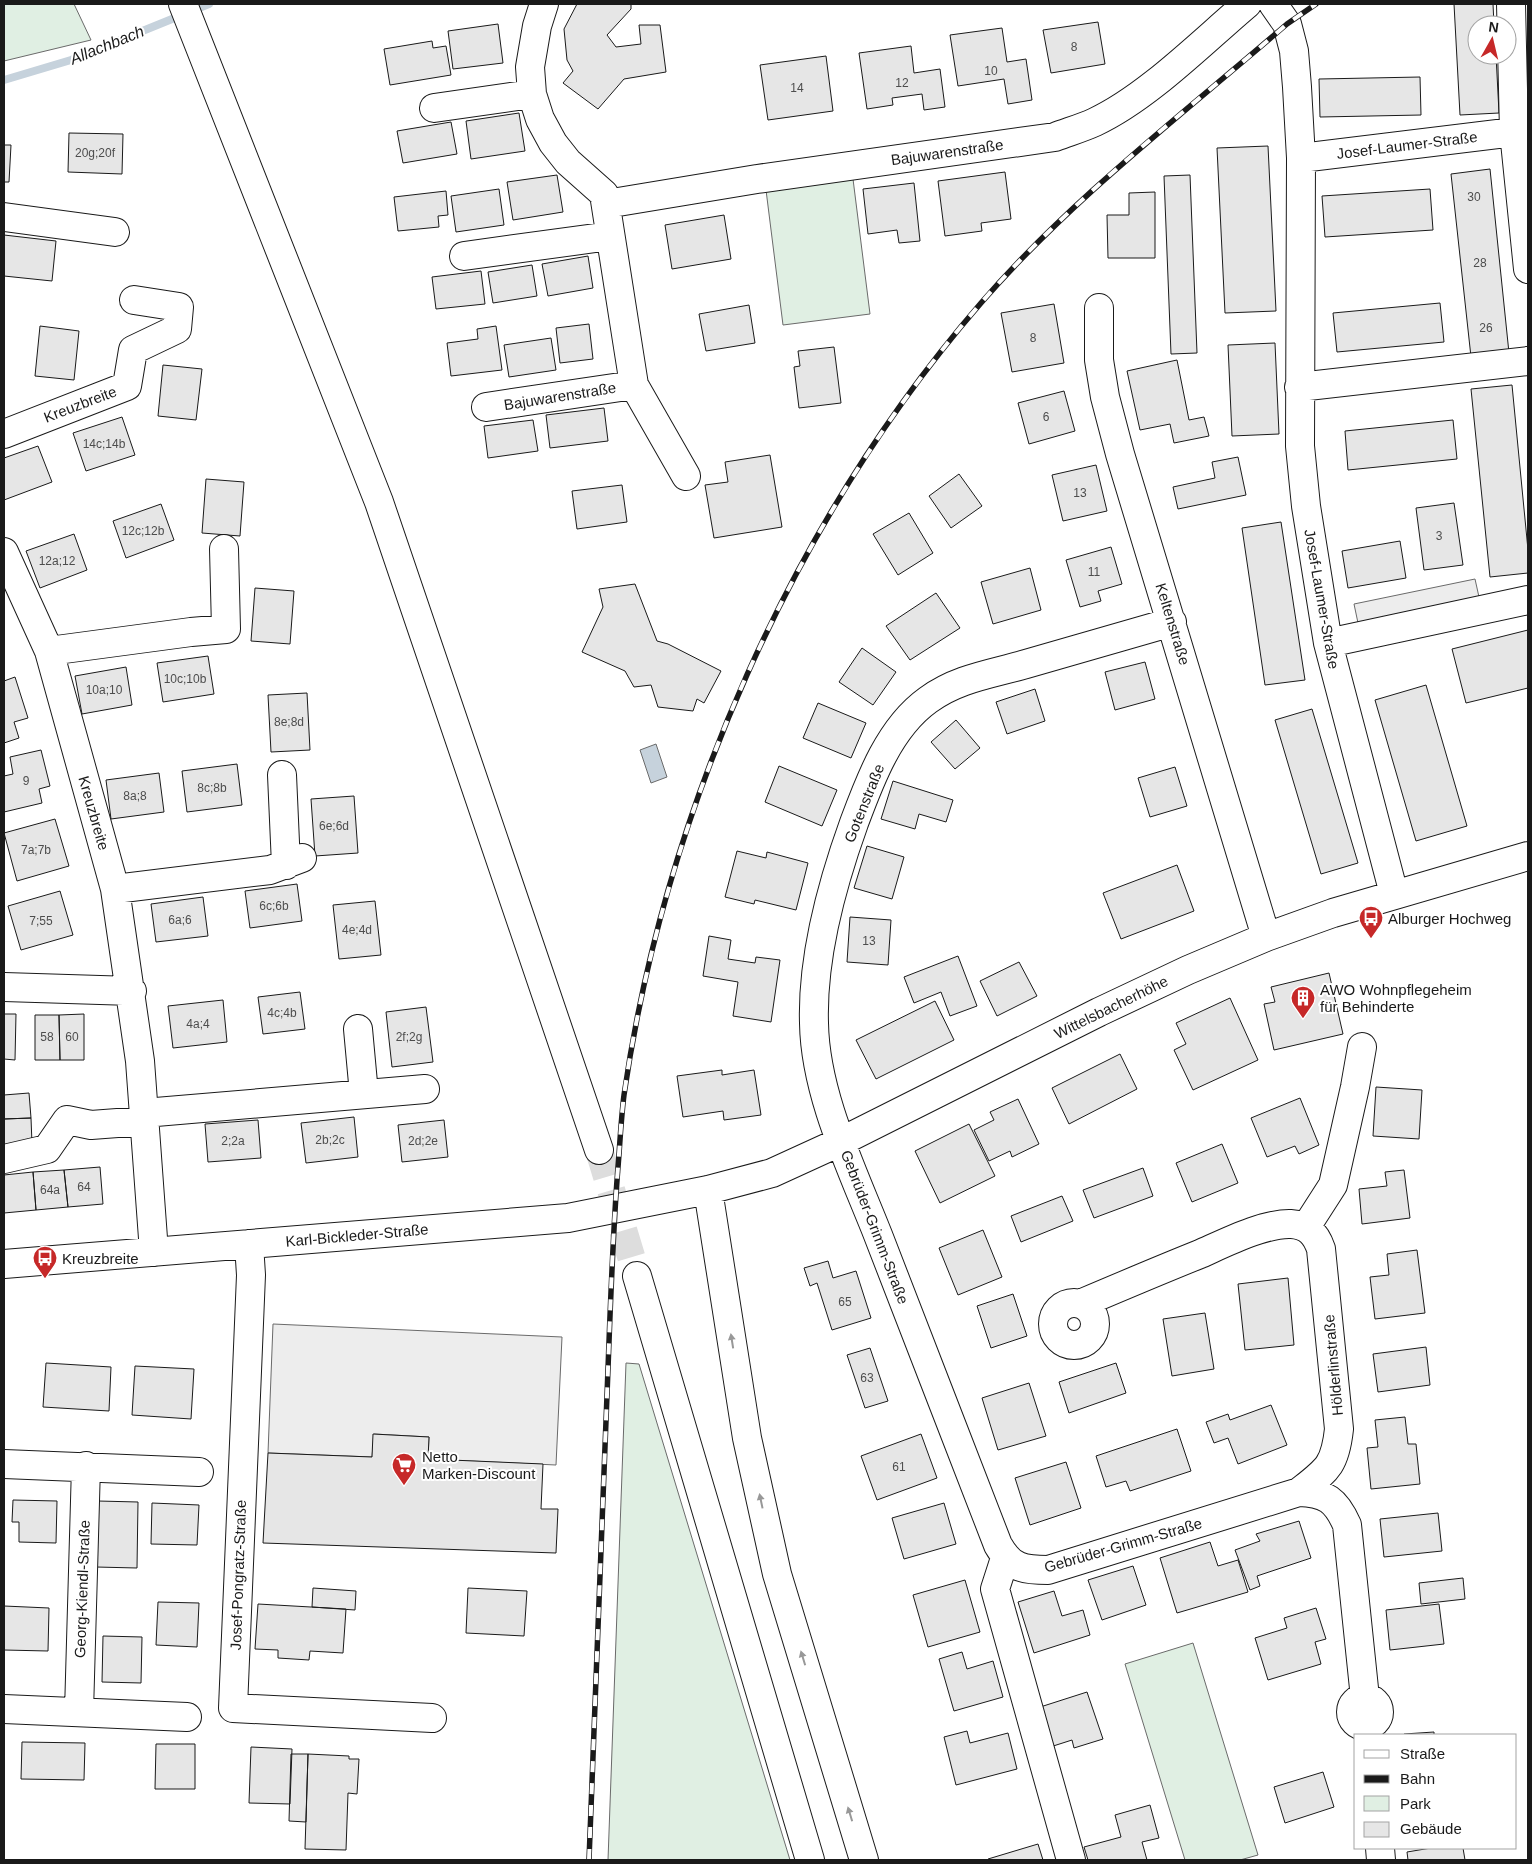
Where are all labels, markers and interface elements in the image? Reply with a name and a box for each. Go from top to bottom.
north arrow [1467,15,1517,65]
text: N [1488,18,1500,36]
water label: Allachbach [67,22,147,68]
house number: 8 [1071,40,1078,54]
house number: 10 [984,64,998,78]
house number: 12 [895,76,909,90]
house number: 14 [790,81,804,95]
street label: Josef-Laumer-Straße [1336,128,1478,162]
street label: Bajuwarenstraße [890,136,1004,168]
house number: 20g;20f [75,146,116,160]
house number: 30 [1467,190,1481,204]
house number: 28 [1473,256,1487,270]
house number: 26 [1479,321,1493,335]
house number: 8 [1030,331,1037,345]
street label: Bajuwarenstraße [503,379,617,413]
street label: Kreuzbreite [41,382,119,426]
house number: 6 [1043,410,1050,424]
house number: 14c;14b [83,437,126,451]
house number: 13 [1073,486,1087,500]
house number: 12c;12b [122,524,165,538]
street label: Josef-Laumer-Straße [1301,528,1343,670]
house number: 3 [1436,529,1443,543]
house number: 12a;12 [39,554,76,568]
house number: 11 [1088,565,1101,579]
street label: Keltenstraße [1152,581,1194,667]
house number: 10c;10b [164,672,207,686]
house number: 10a;10 [86,683,123,697]
house number: 8e;8d [274,715,304,729]
street label: Gotenstraße [841,761,887,845]
house number: 9 [23,774,30,788]
street label: Kreuzbreite [75,774,113,852]
house number: 8c;8b [197,781,227,795]
house number: 8a;8 [123,789,147,803]
house number: 6e;6d [319,819,349,833]
house number: 7a;7b [21,843,51,857]
house number: 6c;6b [259,899,289,913]
bus stop icon: Alburger Hochweg [1358,905,1384,939]
place label: Alburger Hochweg [1388,910,1511,927]
house number: 6a;6 [168,913,192,927]
house number: 7;55 [29,914,53,928]
house number: 4e;4d [342,923,372,937]
house number: 13 [862,934,876,948]
street label: Wittelsbacherhöhe [1051,972,1171,1042]
place label: AWO Wohnpflegeheim für Behinderte [1320,981,1472,1015]
building icon: AWO Wohnpflegeheim für Behinderte [1290,985,1316,1019]
house number: 4c;4b [267,1006,297,1020]
house number: 4a;4 [186,1017,210,1031]
house number: 58 [40,1030,54,1044]
house number: 60 [65,1030,79,1044]
house number: 2f;2g [396,1030,422,1044]
house number: 2b;2c [315,1133,345,1147]
house number: 2;2a [221,1134,245,1148]
house number: 2d;2e [408,1134,438,1148]
street label: Gebrüder-Grimm-Straße [838,1148,912,1306]
house number: 64 [77,1180,91,1194]
house number: 64a [40,1183,60,1197]
street label: Karl-Bickleder-Straße [285,1220,429,1250]
bus stop icon: Kreuzbreite [32,1245,58,1279]
place label: Kreuzbreite [62,1250,139,1267]
house number: 65 [838,1295,852,1309]
street label: Hölderlinstraße [1320,1314,1346,1416]
one-way arrow [728,1333,736,1349]
house number: 63 [860,1371,874,1385]
place label: Netto Marken-Discount [422,1448,536,1482]
supermarket icon: Netto Marken-Discount [391,1452,417,1486]
house number: 61 [892,1460,906,1474]
one-way arrow [757,1494,765,1509]
street label: Josef-Pongratz-Straße [227,1499,249,1651]
street label: Gebrüder-Grimm-Straße [1042,1514,1204,1576]
street label: Georg-Kiendl-Straße [71,1520,93,1658]
one-way arrow [798,1650,806,1665]
legend [1354,1734,1517,1849]
text: Straße [1400,1745,1445,1762]
text: Bahn [1400,1770,1435,1787]
text: Park [1400,1795,1431,1812]
one-way arrow [845,1806,853,1821]
text: Gebäude [1400,1820,1462,1837]

